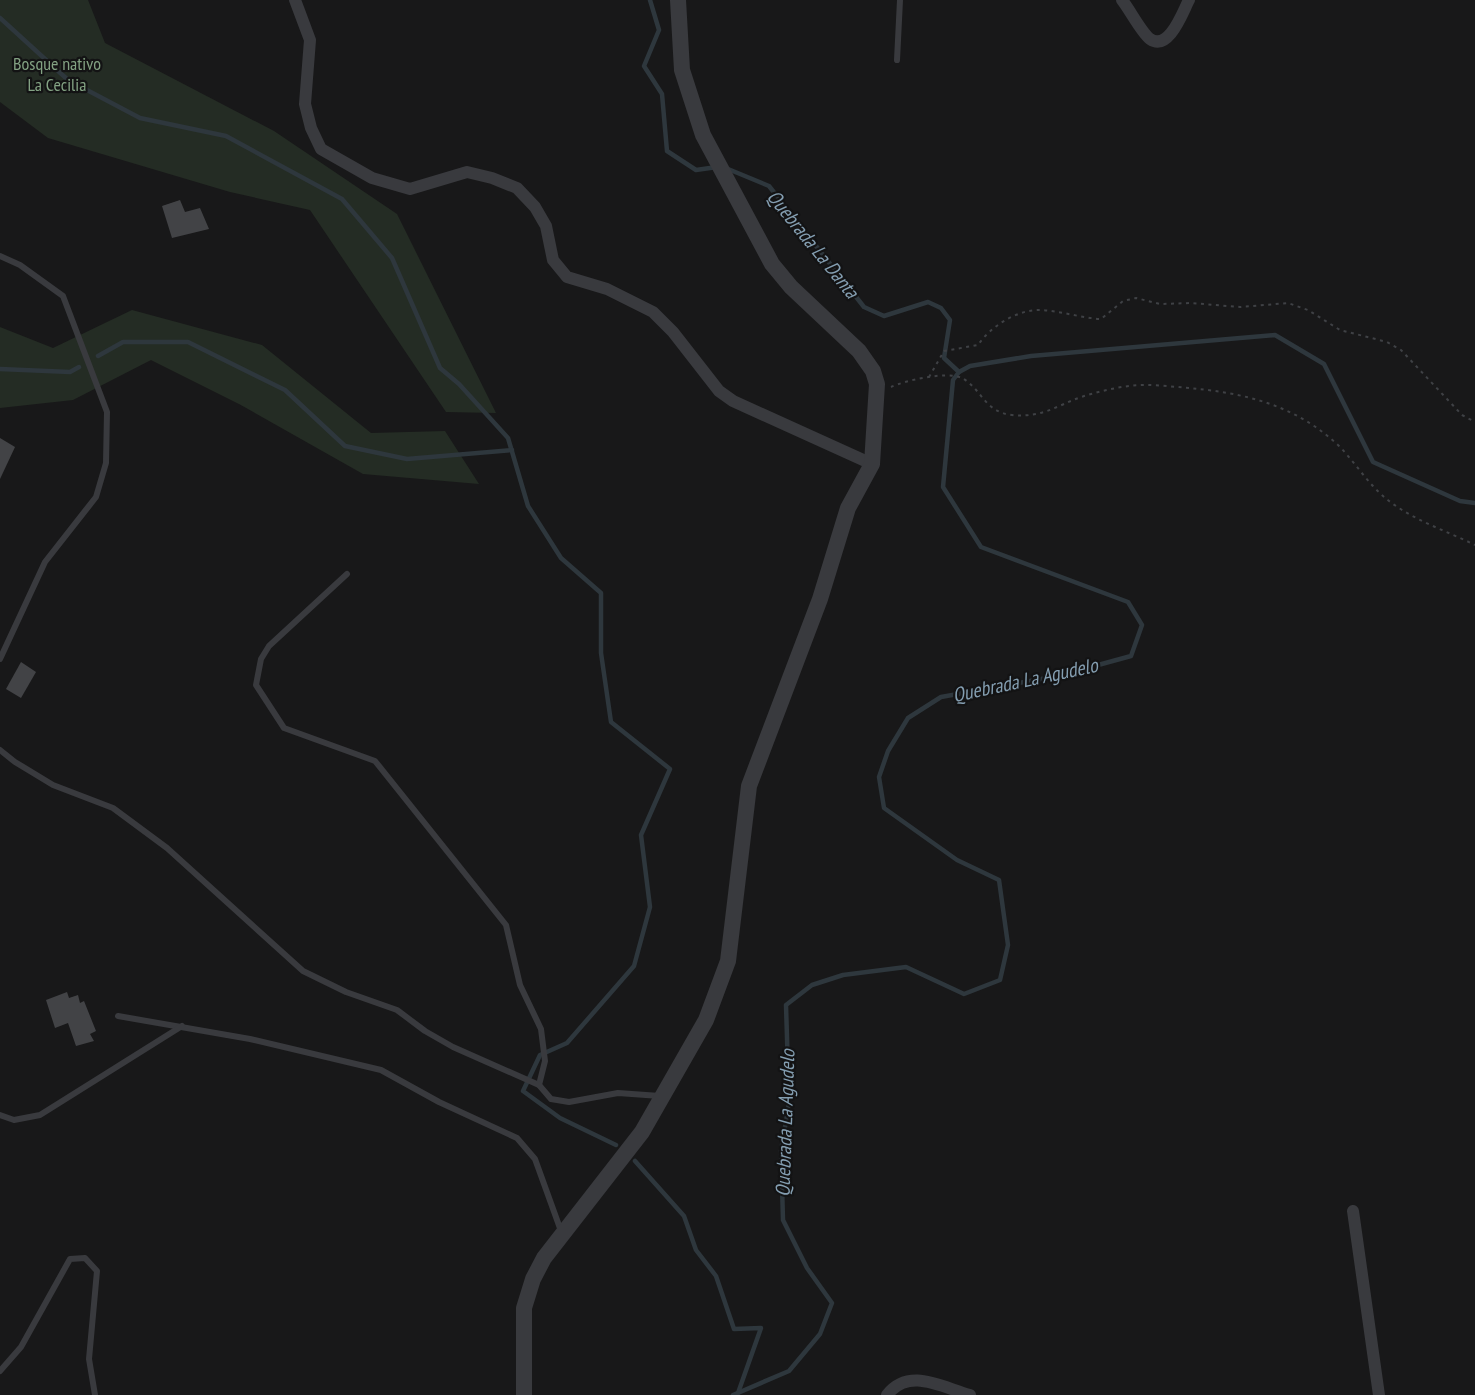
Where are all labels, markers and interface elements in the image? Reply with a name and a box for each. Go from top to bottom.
park label: Bosque nativo La Cecilia [13,52,101,96]
water label: Quebrada La Danta [761,185,865,304]
water label: Quebrada La Agudelo [950,652,1101,708]
water label: Quebrada La Agudelo [769,1047,801,1197]

